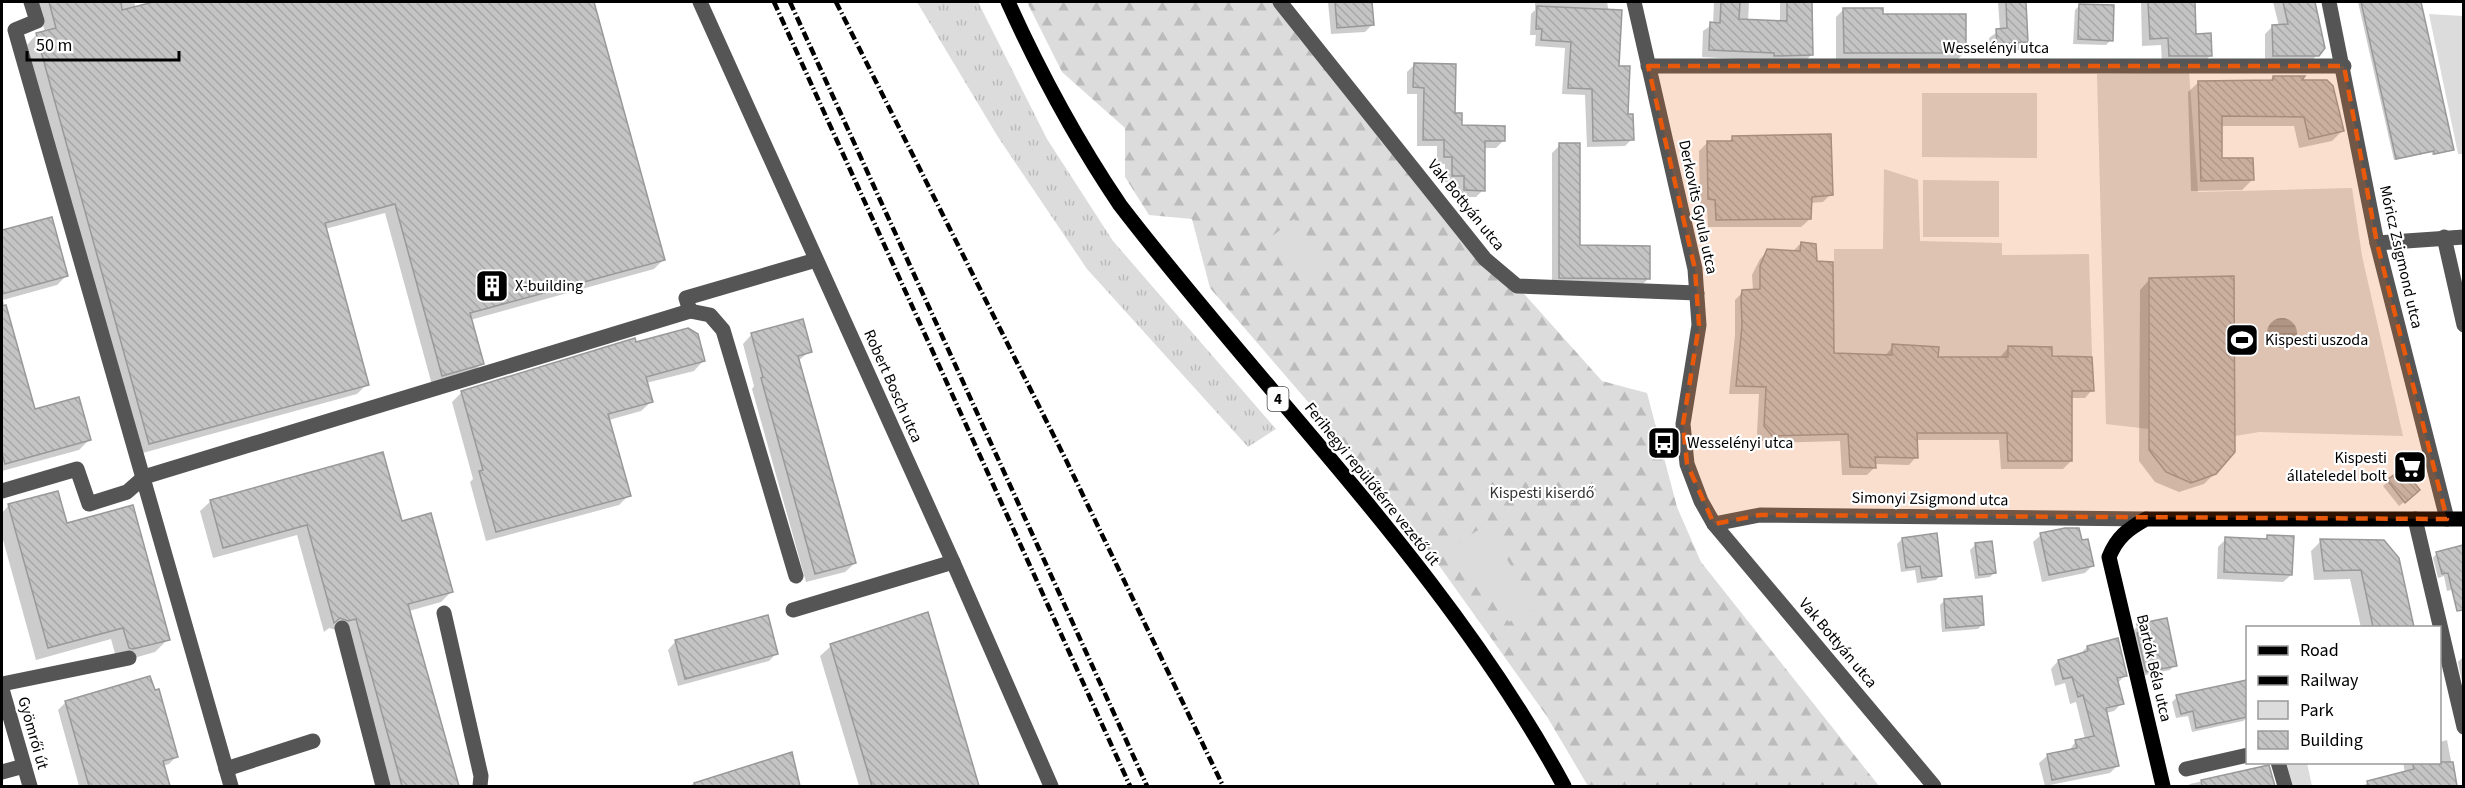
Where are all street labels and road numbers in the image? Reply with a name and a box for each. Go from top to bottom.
street label: Wesselényi utca [1943,37,2049,59]
street label: Derkovits Gyula utca [1673,138,1723,276]
street label: Vak Bottyán utca [1422,155,1510,255]
street label: Móricz Zsigmond utca [2374,183,2428,331]
street label: Robert Bosch utca [858,326,928,446]
road number: 4 [1268,387,1288,411]
street label: Ferihegyi repülőtérre vezető út [1299,398,1445,571]
street label: Simonyi Zsigmond utca [1851,487,2009,511]
street label: Vak Bottyán utca [1794,593,1882,693]
street label: Bartók Béla utca [2131,612,2177,724]
street label: Gyömrői út [12,694,54,772]

